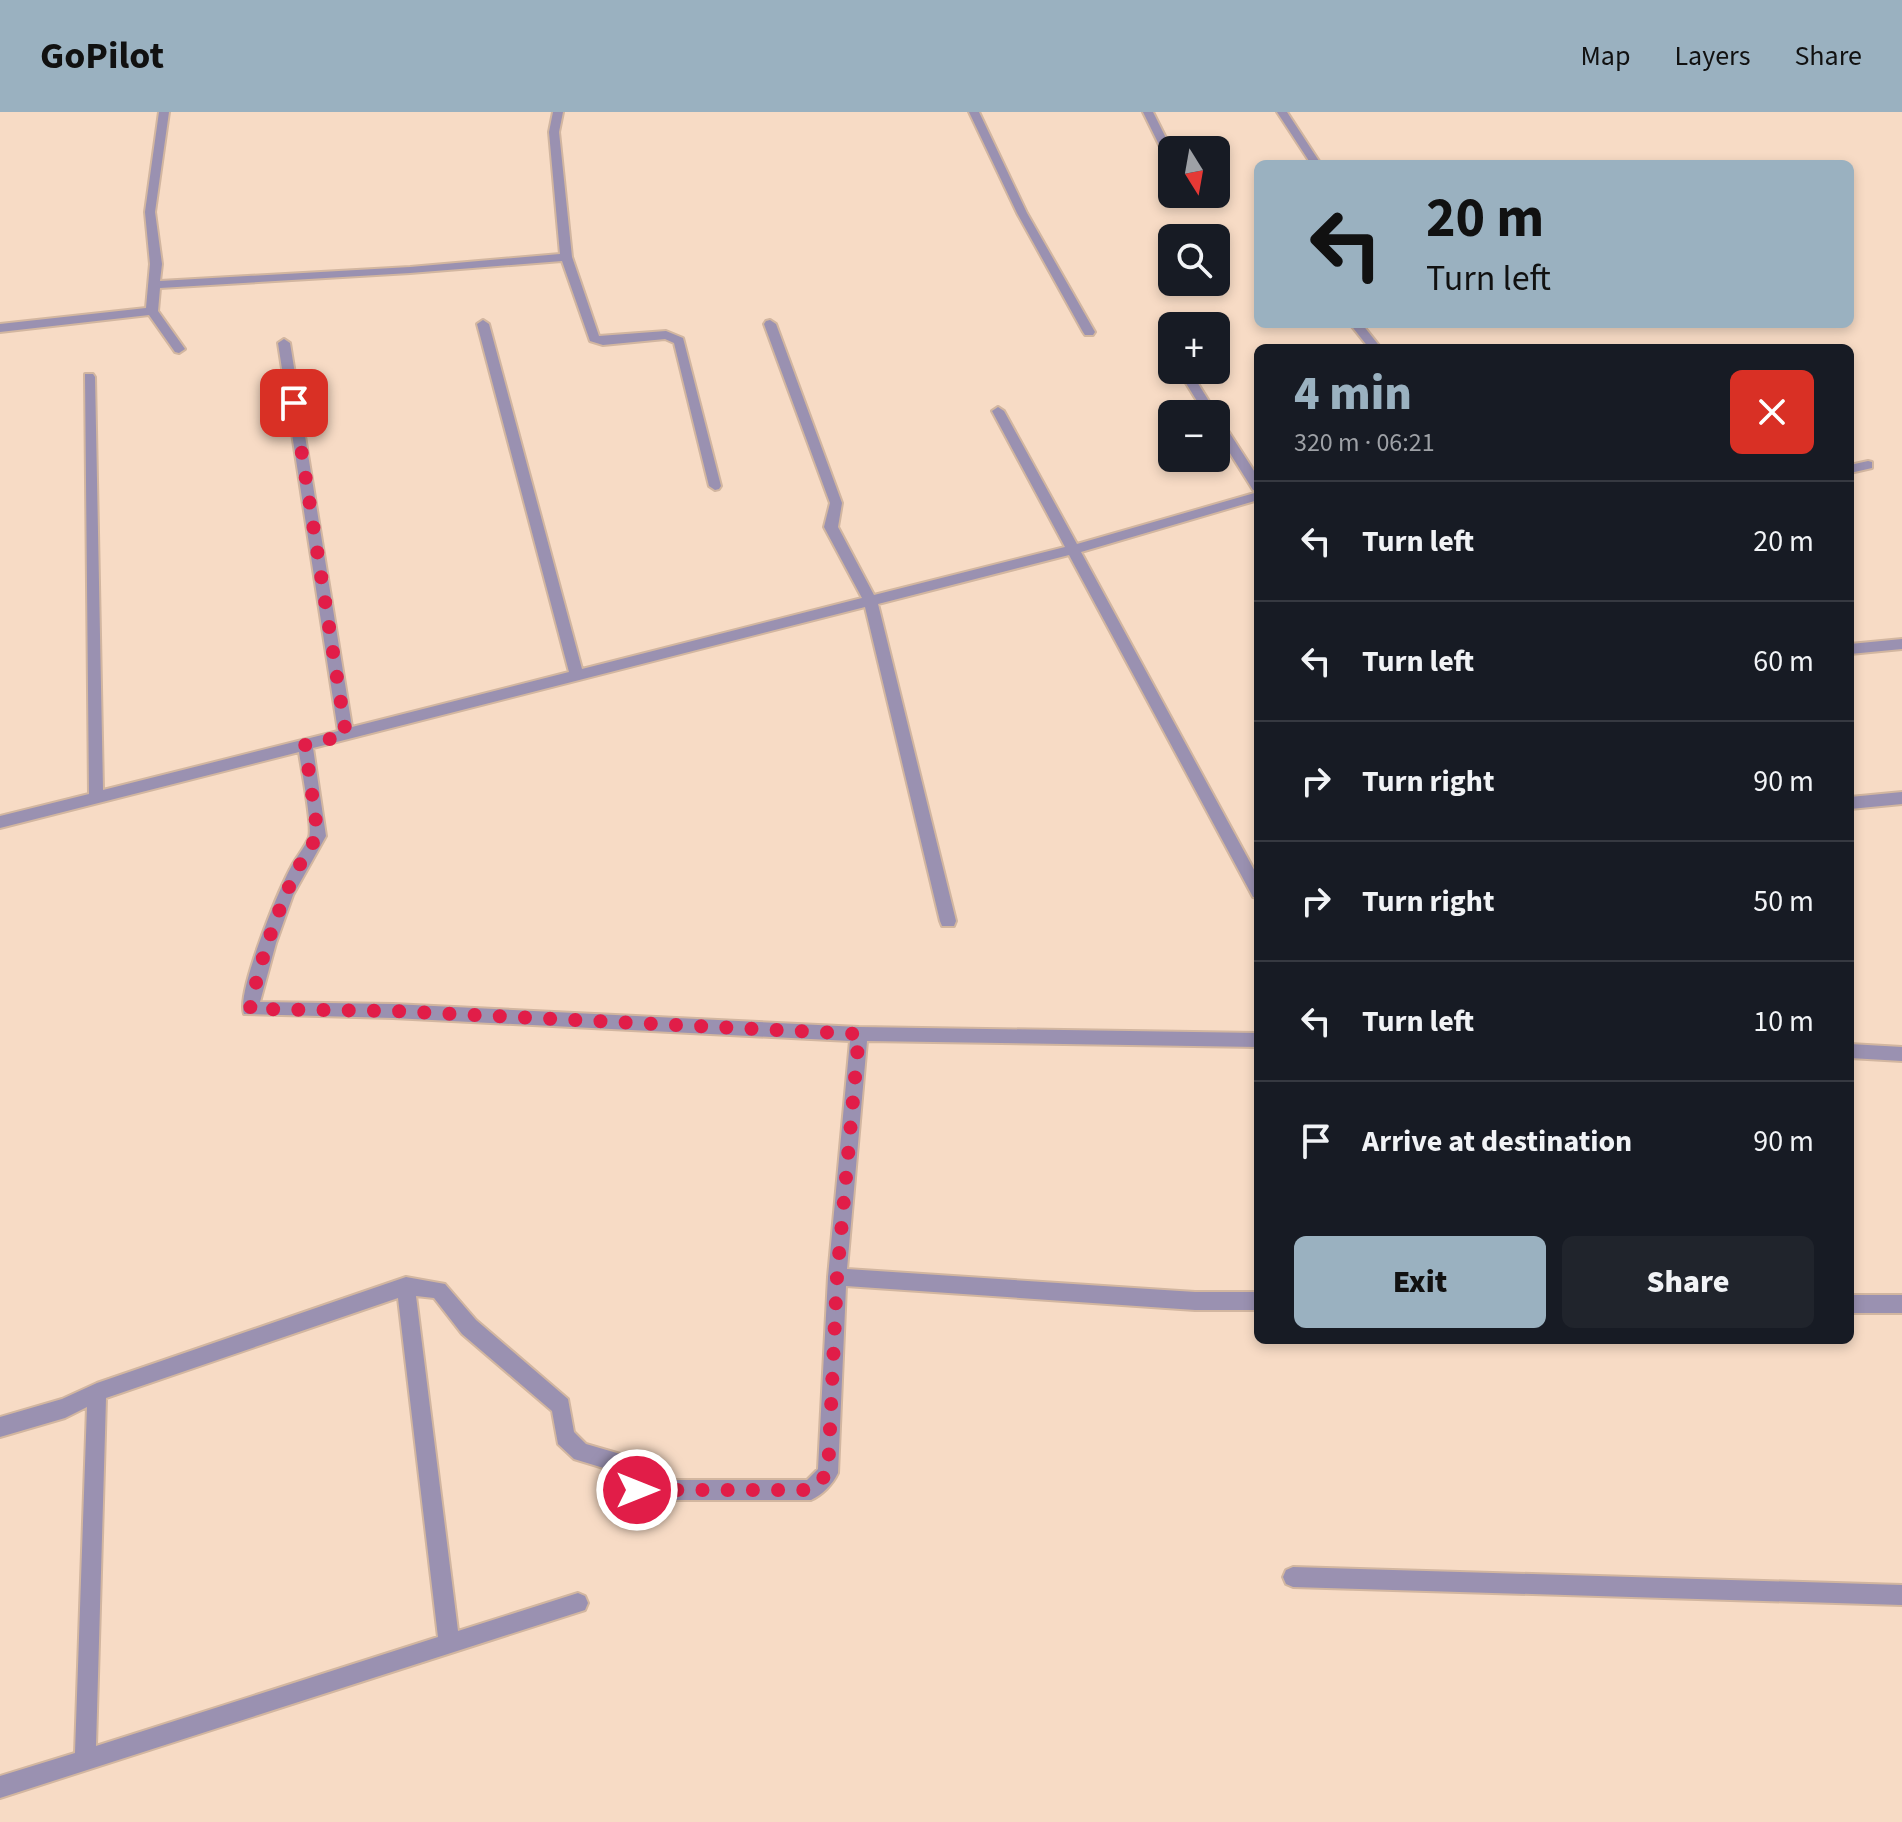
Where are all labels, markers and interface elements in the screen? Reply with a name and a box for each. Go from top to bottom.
text: GoPilot [40,29,164,83]
text: Map [1580,36,1630,76]
text: Layers [1674,36,1750,76]
text: Share [1794,36,1862,76]
north arrow [1158,136,1230,208]
map controls [1158,136,1230,472]
text: 20 m [1426,179,1544,258]
icon: left [1294,192,1398,296]
button: search [1158,224,1230,296]
text: Turn left [1426,253,1551,304]
button: + [1158,312,1230,384]
text: 4 min [1294,360,1412,428]
pin [260,369,328,437]
button: close [1730,370,1814,454]
icon: arrive [272,381,316,425]
button: − [1158,400,1230,472]
text: 320 m · 06:21 [1294,424,1435,461]
icon: left [1294,519,1338,563]
text: Turn left [1362,520,1474,563]
text: 20 m [1753,520,1814,563]
icon: left [1294,639,1338,683]
text: Turn left [1362,640,1474,683]
text: 60 m [1753,640,1814,683]
icon: right [1294,759,1338,803]
text: Turn right [1362,760,1494,803]
text: 90 m [1753,760,1814,803]
icon: right [1294,879,1338,923]
text: Turn right [1362,880,1494,923]
text: 50 m [1753,880,1814,923]
icon: left [1294,999,1338,1043]
text: Turn left [1362,1000,1474,1043]
text: 10 m [1753,1000,1814,1043]
icon: arrive [1294,1119,1338,1163]
text: Arrive at destination [1362,1120,1632,1163]
text: 90 m [1753,1120,1814,1163]
button: Exit [1294,1236,1546,1328]
button: Share [1562,1236,1814,1328]
position arrow [595,1448,679,1532]

